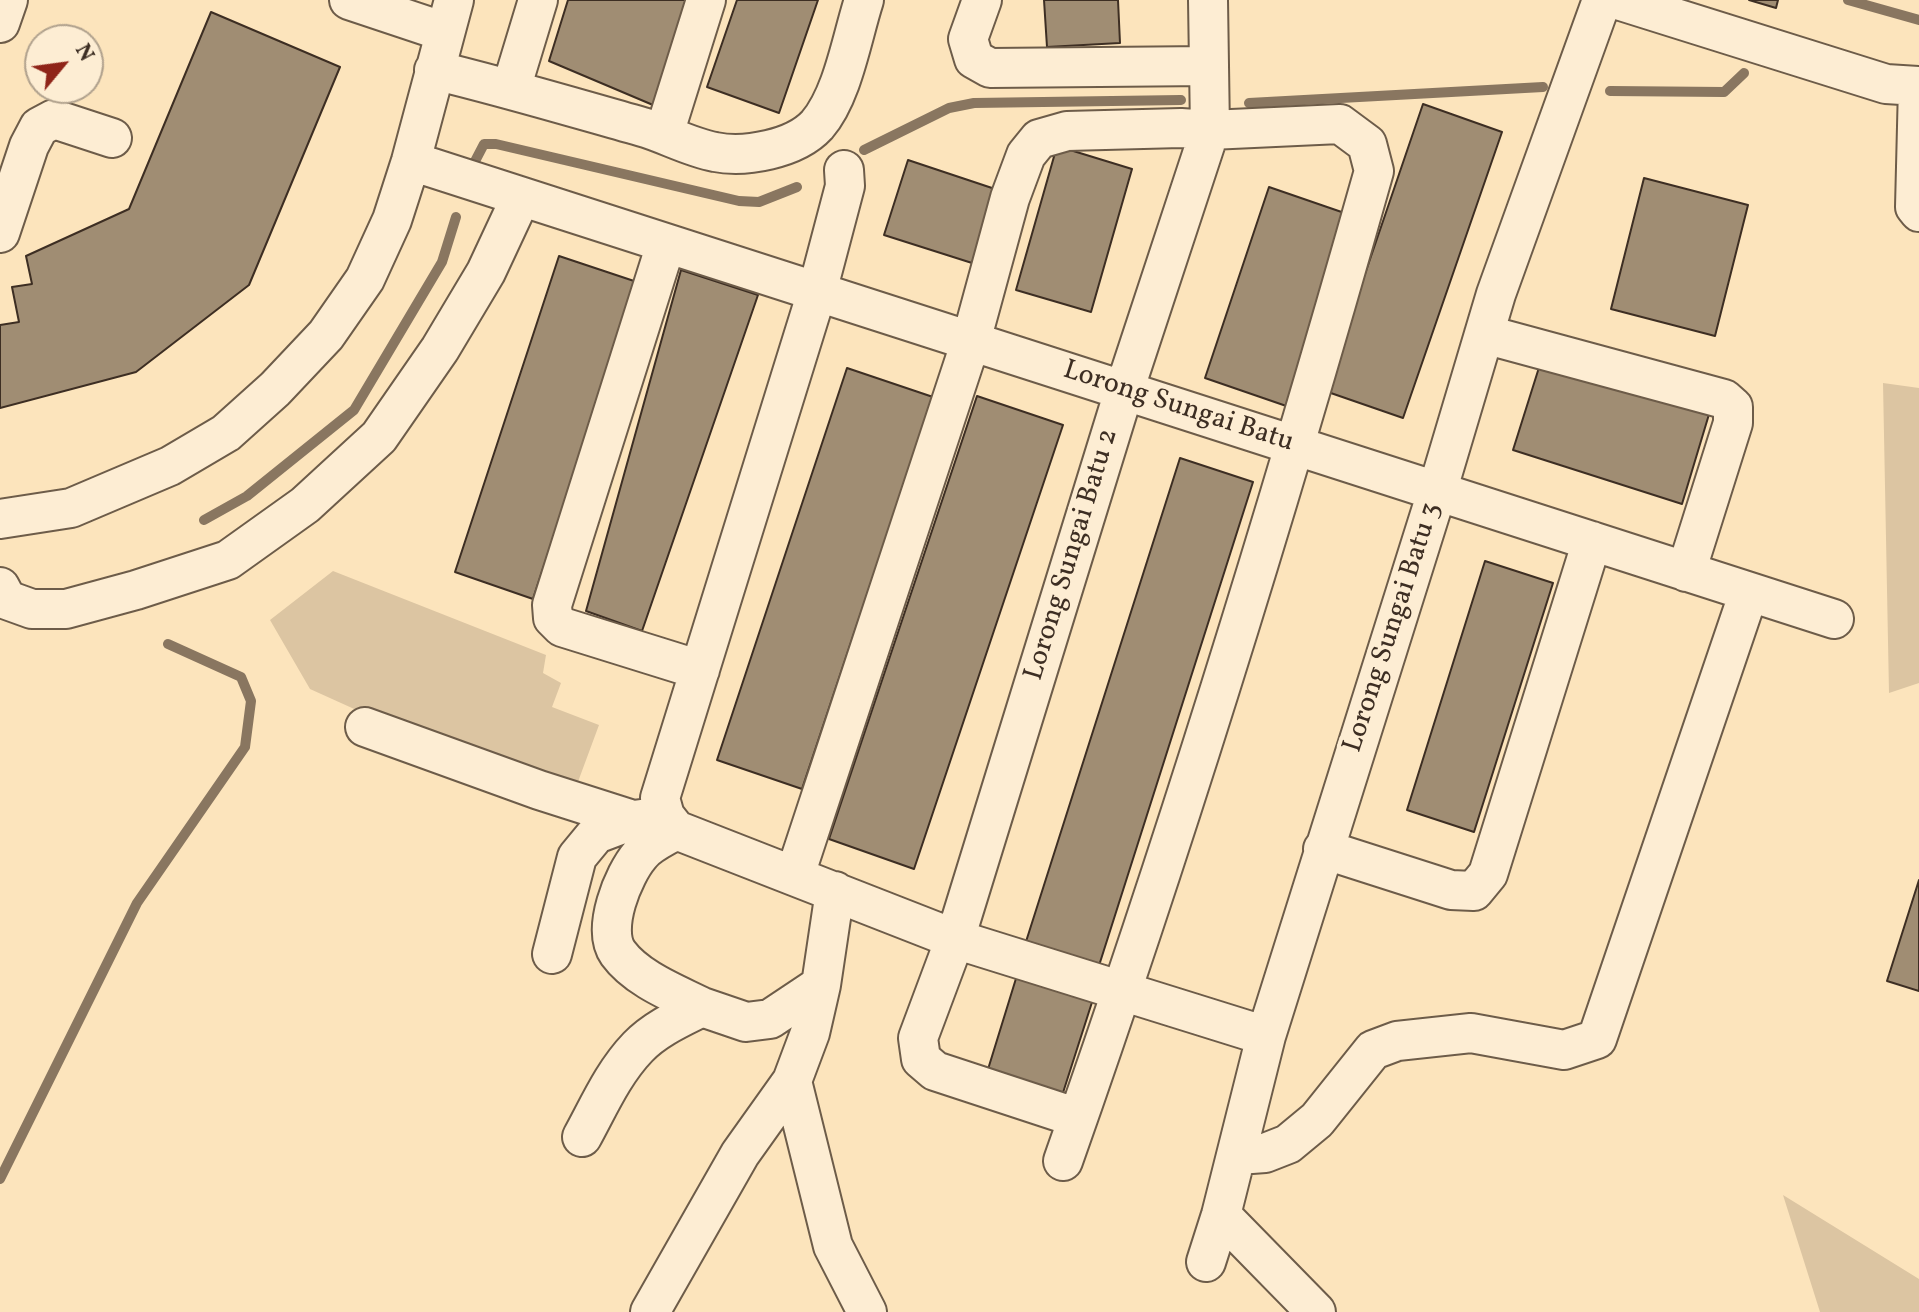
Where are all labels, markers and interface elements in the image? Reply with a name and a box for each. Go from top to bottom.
north arrow [24,24,104,104]
text: N [66,39,101,68]
street label: Lorong Sungai Batu [1058,355,1298,461]
street label: Lorong Sungai Batu 2 [1019,425,1127,685]
street label: Lorong Sungai Batu 3 [1338,499,1450,757]

